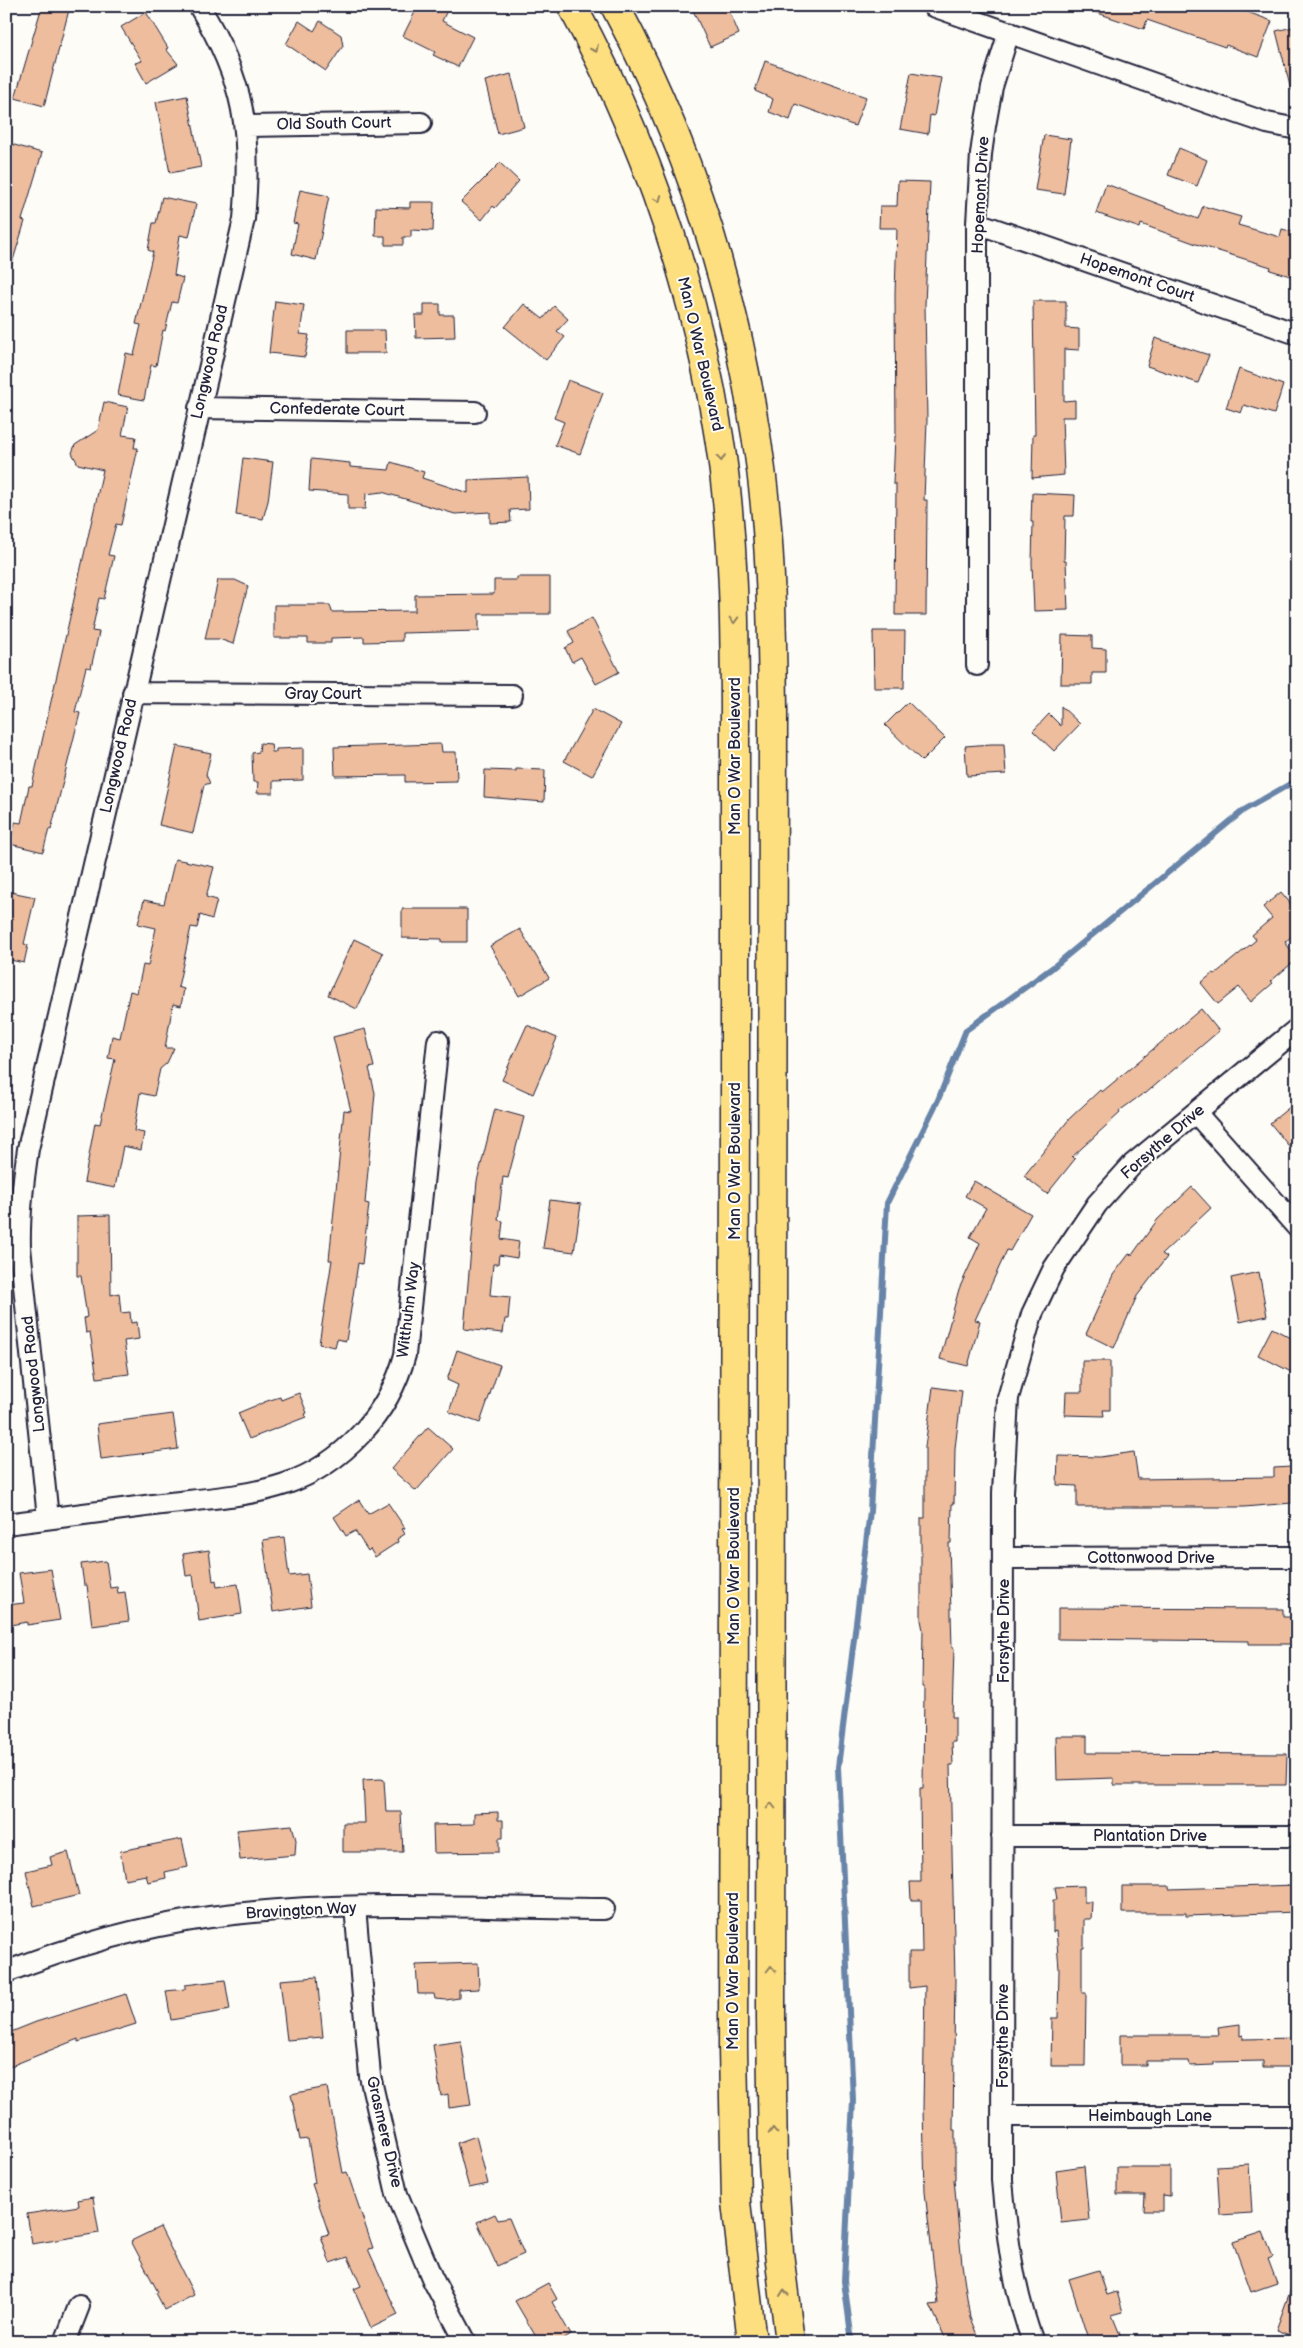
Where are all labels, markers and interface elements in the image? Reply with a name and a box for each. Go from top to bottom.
one-way arrow [589,44,599,53]
street label: Old South Court [277,114,391,134]
street label: Hopemont Drive [968,135,994,254]
one-way arrow [652,194,662,203]
street label: Hopemont Court [1077,249,1197,307]
street label: Man O War Boulevard [673,275,727,433]
street label: Longwood Road [188,303,232,421]
street label: Confederate Court [269,399,405,421]
one-way arrow [715,455,726,463]
one-way arrow [729,616,739,624]
street label: Man O War Boulevard [726,677,745,835]
street label: Gray Court [284,685,362,704]
street label: Longwood Road [97,697,141,815]
street label: Man O War Boulevard [726,1082,745,1240]
street label: Forsythe Drive [1117,1100,1209,1183]
street label: Witthuhn Way [394,1260,424,1359]
street label: Longwood Road [18,1315,50,1433]
street label: Man O War Boulevard [725,1487,744,1645]
street label: Cottonwood Drive [1087,1549,1215,1568]
street label: Forsythe Drive [995,1578,1014,1683]
one-way arrow [766,1802,776,1810]
street label: Plantation Drive [1093,1827,1207,1846]
street label: Man O War Boulevard [724,1892,743,2050]
street label: Bravington Way [245,1899,358,1923]
one-way arrow [766,1965,776,1972]
street label: Forsythe Drive [994,1983,1013,2088]
street label: Grasmere Drive [362,2074,406,2190]
street label: Heimbaugh Lane [1088,2107,1212,2126]
one-way arrow [767,2127,778,2135]
one-way arrow [779,2289,790,2297]

